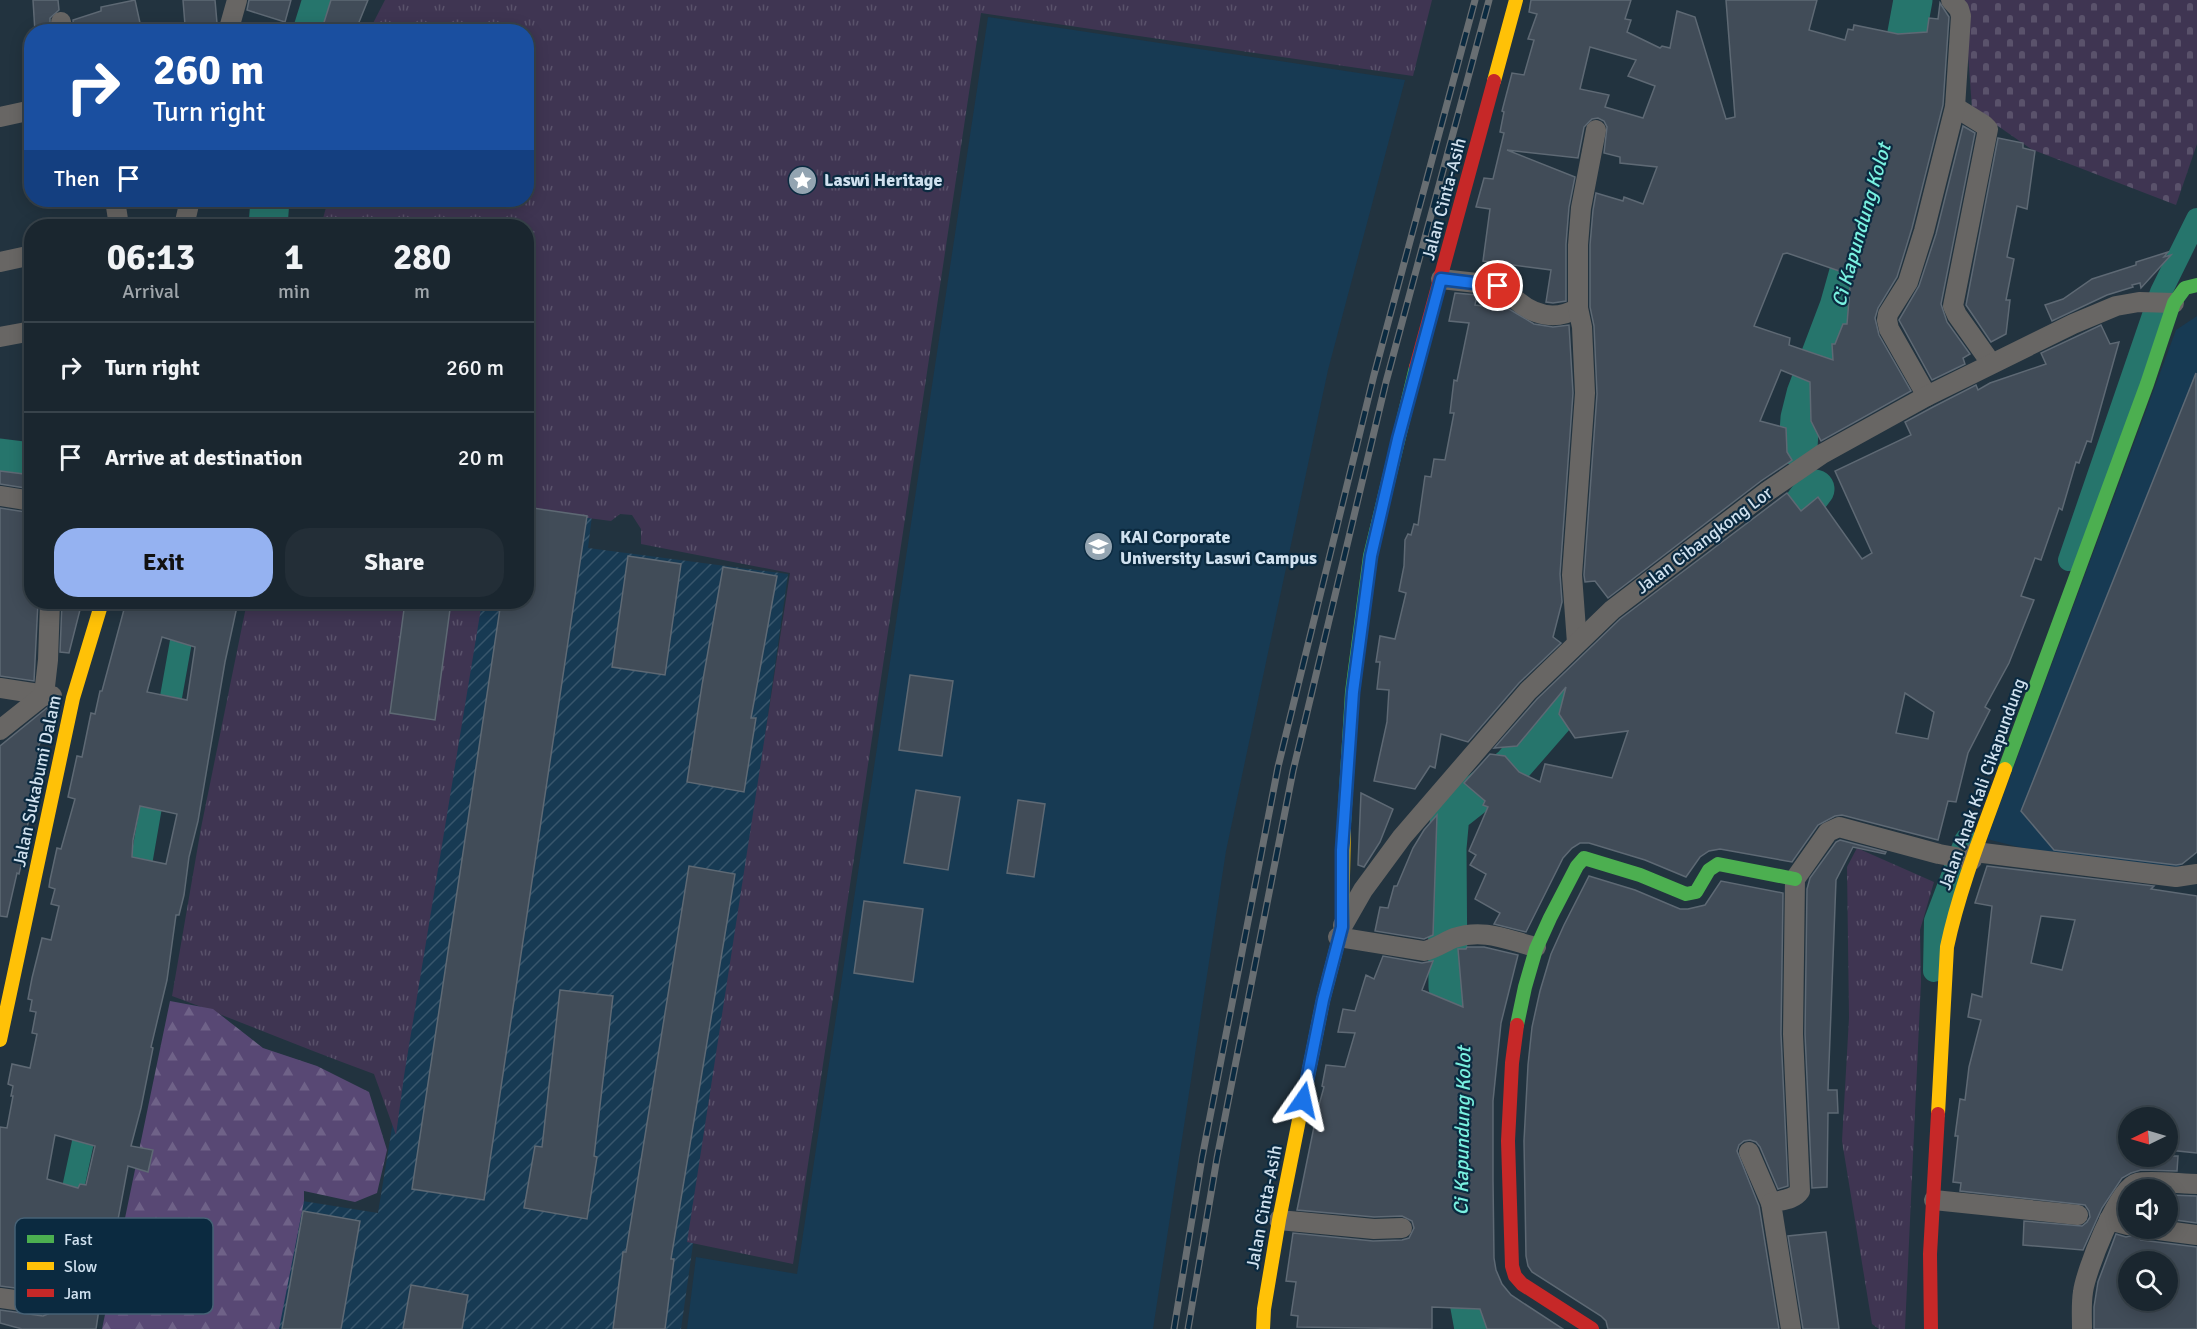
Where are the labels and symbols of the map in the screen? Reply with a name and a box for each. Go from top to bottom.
street label: Jalan Cinta-Asih [1417,135,1471,263]
water label: Ci Kapundung Kolot [1826,139,1897,310]
place icon: Laswi Heritage [787,164,819,196]
place label: Laswi Heritage [824,169,942,191]
pin [1472,260,1523,311]
street label: Jalan Cibangkong Lor [1632,481,1777,598]
place label: KAI Corporate University Laswi Campus [1120,526,1317,569]
school or university icon: KAI Corporate University Laswi Campus [1083,531,1115,563]
street label: Jalan Anak Kali Cikapundung [1933,675,2031,893]
street label: Jalan Sukabumi Dalam [8,693,66,869]
water label: Ci Kapundung Kolot [1449,1044,1477,1216]
position arrow [1271,1068,1335,1132]
north arrow [2118,1107,2178,1167]
street label: Jalan Cinta-Asih [1241,1143,1287,1271]
legend [15,1218,213,1314]
text: Fast [64,1230,93,1250]
text: Slow [64,1257,98,1277]
text: Jam [64,1284,92,1304]

